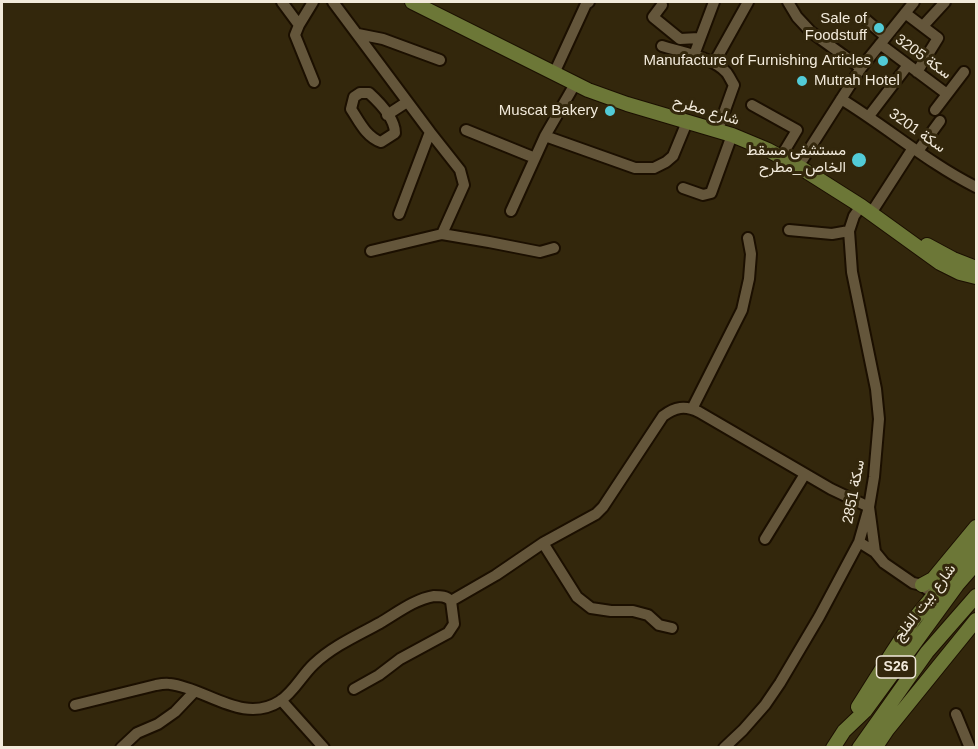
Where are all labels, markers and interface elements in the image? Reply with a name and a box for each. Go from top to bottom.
place label: Sale of Foodstuff [805,10,867,45]
marker: Sale of Foodstuff [872,21,886,35]
street label: سكة 3205 [891,31,955,83]
place label: Manufacture of Furnishing Articles [643,52,871,70]
marker: Manufacture of Furnishing Articles [876,54,890,68]
place label: Mutrah Hotel [814,72,900,90]
marker: Mutrah Hotel [795,74,809,88]
street label: شارع مطرح [671,92,741,130]
place label: Muscat Bakery [499,102,598,120]
marker: Muscat Bakery [603,104,617,118]
street label: سكة 3201 [885,105,949,157]
place label: مستشفى مسقط الخاص _مطرح [746,142,846,177]
marker: مستشفى مسقط الخاص _مطرح [850,151,868,169]
street label: سكة 2851 [839,458,869,526]
street label: شارع بيت الفلج [890,561,960,645]
road number: S26 [876,656,916,678]

